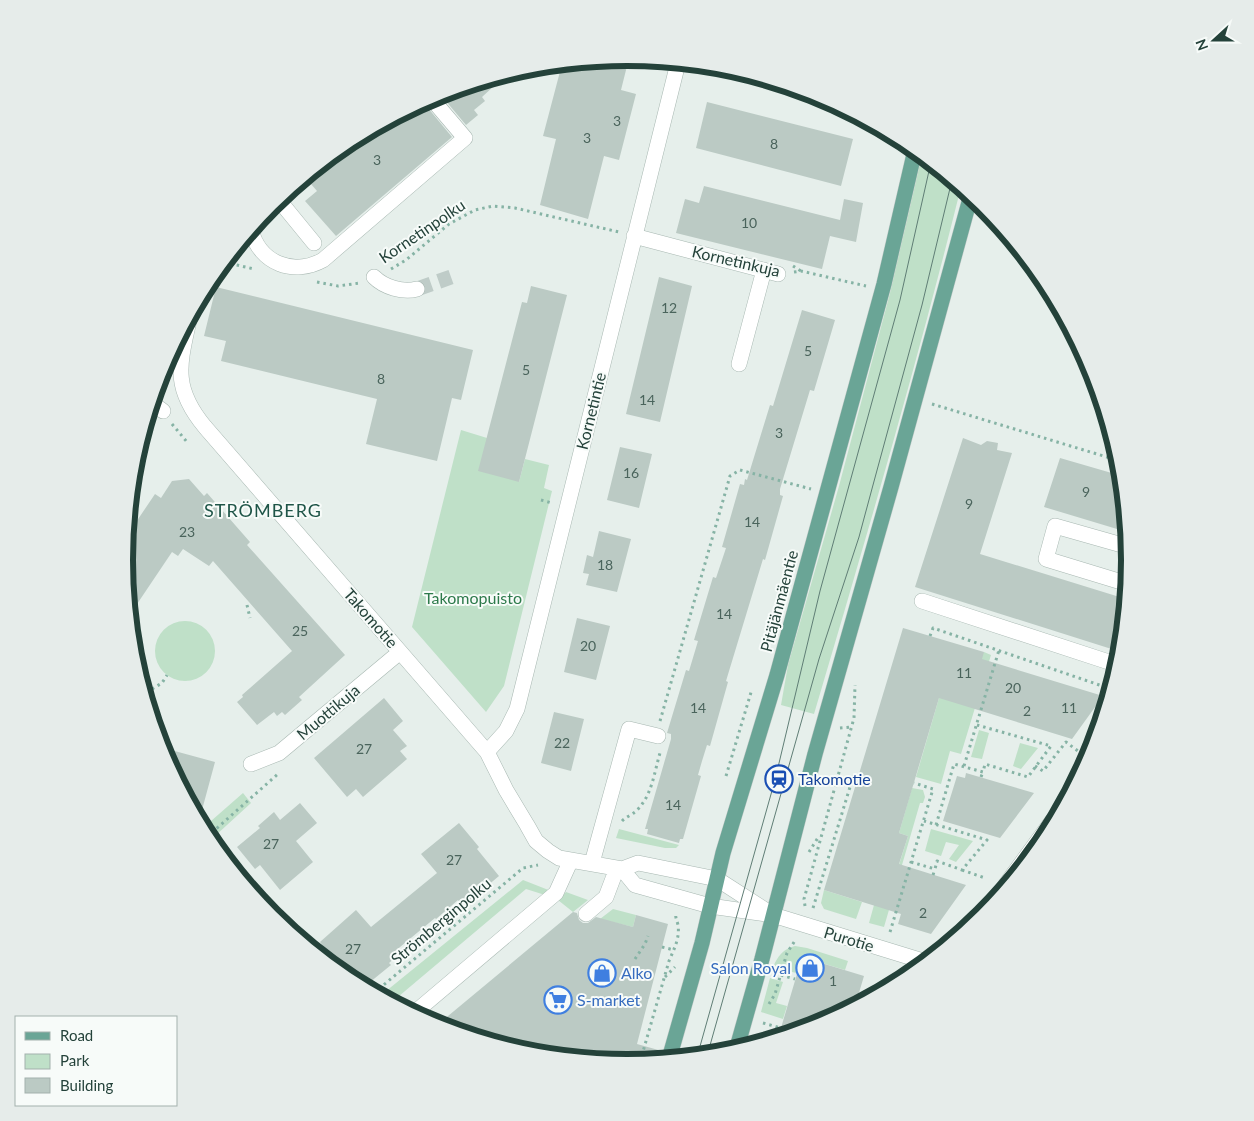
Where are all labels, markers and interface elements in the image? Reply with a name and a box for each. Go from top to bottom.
north arrow [1189,15,1239,65]
text: N [1192,37,1211,53]
house number: 3 [613,112,621,129]
house number: 3 [583,129,591,146]
house number: 8 [770,135,778,152]
house number: 3 [373,151,381,168]
street label: Kornetinpolku [375,195,468,266]
house number: 10 [741,214,757,231]
street label: Kornetinkuja [690,241,782,280]
house number: 12 [661,299,677,316]
house number: 5 [804,342,812,359]
house number: 5 [522,361,530,378]
house number: 8 [377,370,385,387]
street label: Kornetintie [572,370,609,452]
house number: 14 [639,391,655,408]
house number: 3 [775,424,783,441]
house number: 16 [623,464,639,481]
house number: 9 [1082,483,1090,500]
house number: 9 [965,495,973,512]
district label: STRÖMBERG [204,499,322,521]
house number: 14 [744,513,760,530]
house number: 23 [179,523,195,540]
street label: Pitäjänmäentie [756,548,801,654]
house number: 18 [597,556,613,573]
street label: Takomotie [340,584,402,651]
park label: Takomopuisto [424,588,522,607]
house number: 14 [716,605,732,622]
house number: 25 [292,622,308,639]
house number: 20 [580,637,596,654]
house number: 11 [956,664,972,681]
house number: 20 [1005,679,1021,696]
street label: Muottikuja [292,680,363,743]
house number: 14 [690,699,706,716]
house number: 11 [1061,699,1077,716]
house number: 2 [1023,702,1031,719]
house number: 22 [554,734,570,751]
house number: 27 [356,740,372,757]
station icon: Takomotie [764,764,794,794]
place label: Takomotie [798,769,871,788]
house number: 14 [665,796,681,813]
house number: 27 [263,835,279,852]
house number: 27 [446,851,462,868]
street label: Strömberginpolku [387,873,495,968]
house number: 2 [919,904,927,921]
street label: Purotie [822,922,876,955]
house number: 27 [345,940,361,957]
shop icon: Salon Royal [795,953,825,983]
shop icon: Alko [587,958,617,988]
place label: Salon Royal [710,958,791,977]
place label: Alko [621,963,652,982]
house number: 1 [829,972,837,989]
supermarket icon: S-market [543,985,573,1015]
place label: S-market [577,990,641,1009]
legend [15,1016,178,1106]
text: Road [60,1026,93,1044]
text: Park [60,1051,90,1069]
text: Building [60,1076,113,1094]

